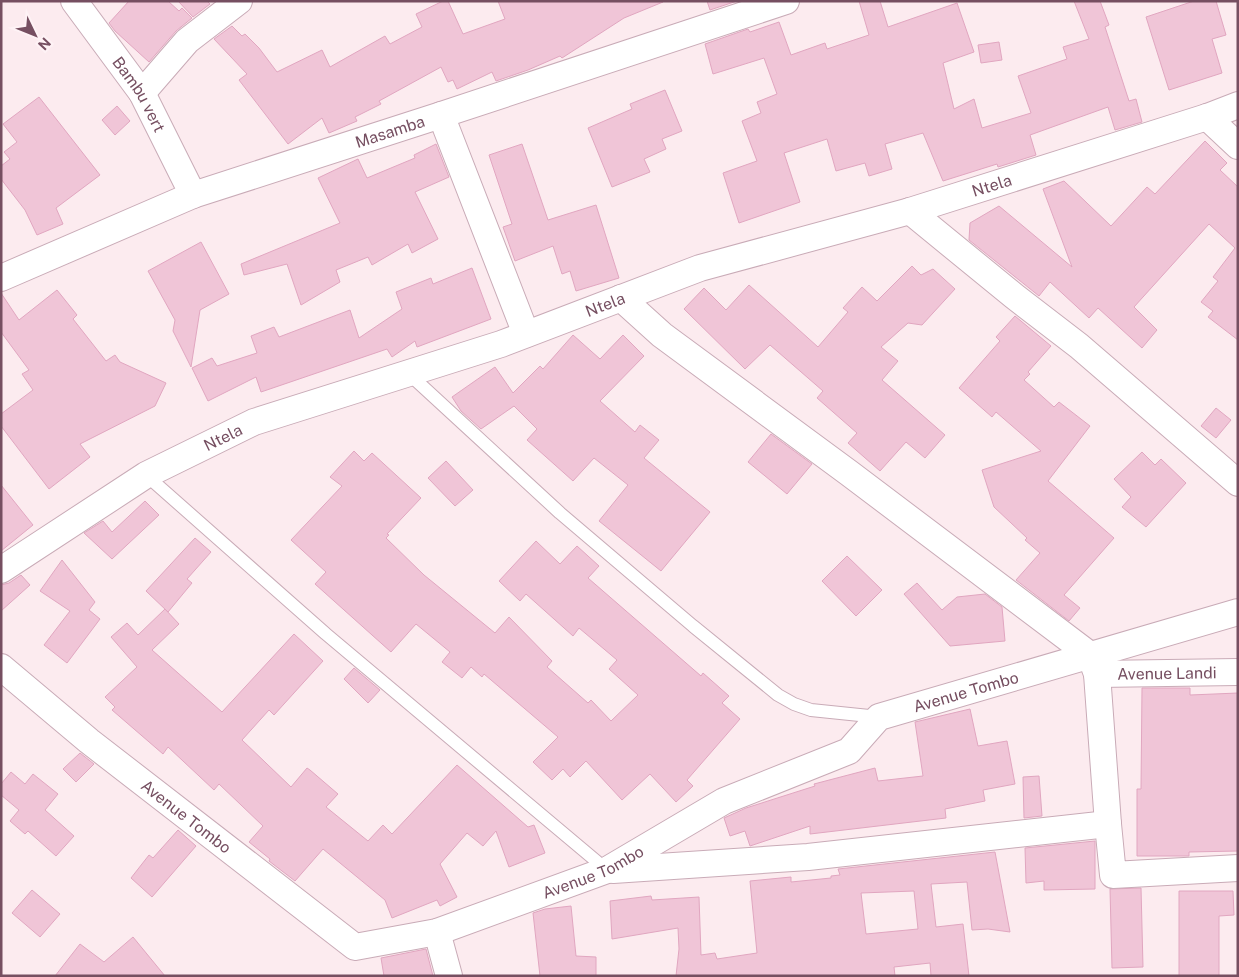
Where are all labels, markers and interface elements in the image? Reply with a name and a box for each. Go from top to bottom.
north arrow [10,10,60,60]
text: N [35,34,54,53]
street label: Bambu vert [109,53,169,135]
street label: Masamba [353,111,427,152]
street label: Ntela [969,170,1014,200]
street label: Ntela [583,288,627,320]
street label: Ntela [200,420,245,455]
street label: Avenue Landi [1117,663,1217,683]
street label: Avenue Tombo [911,667,1021,716]
street label: Avenue Tombo [137,776,235,857]
street label: Avenue Tombo [540,841,647,902]

